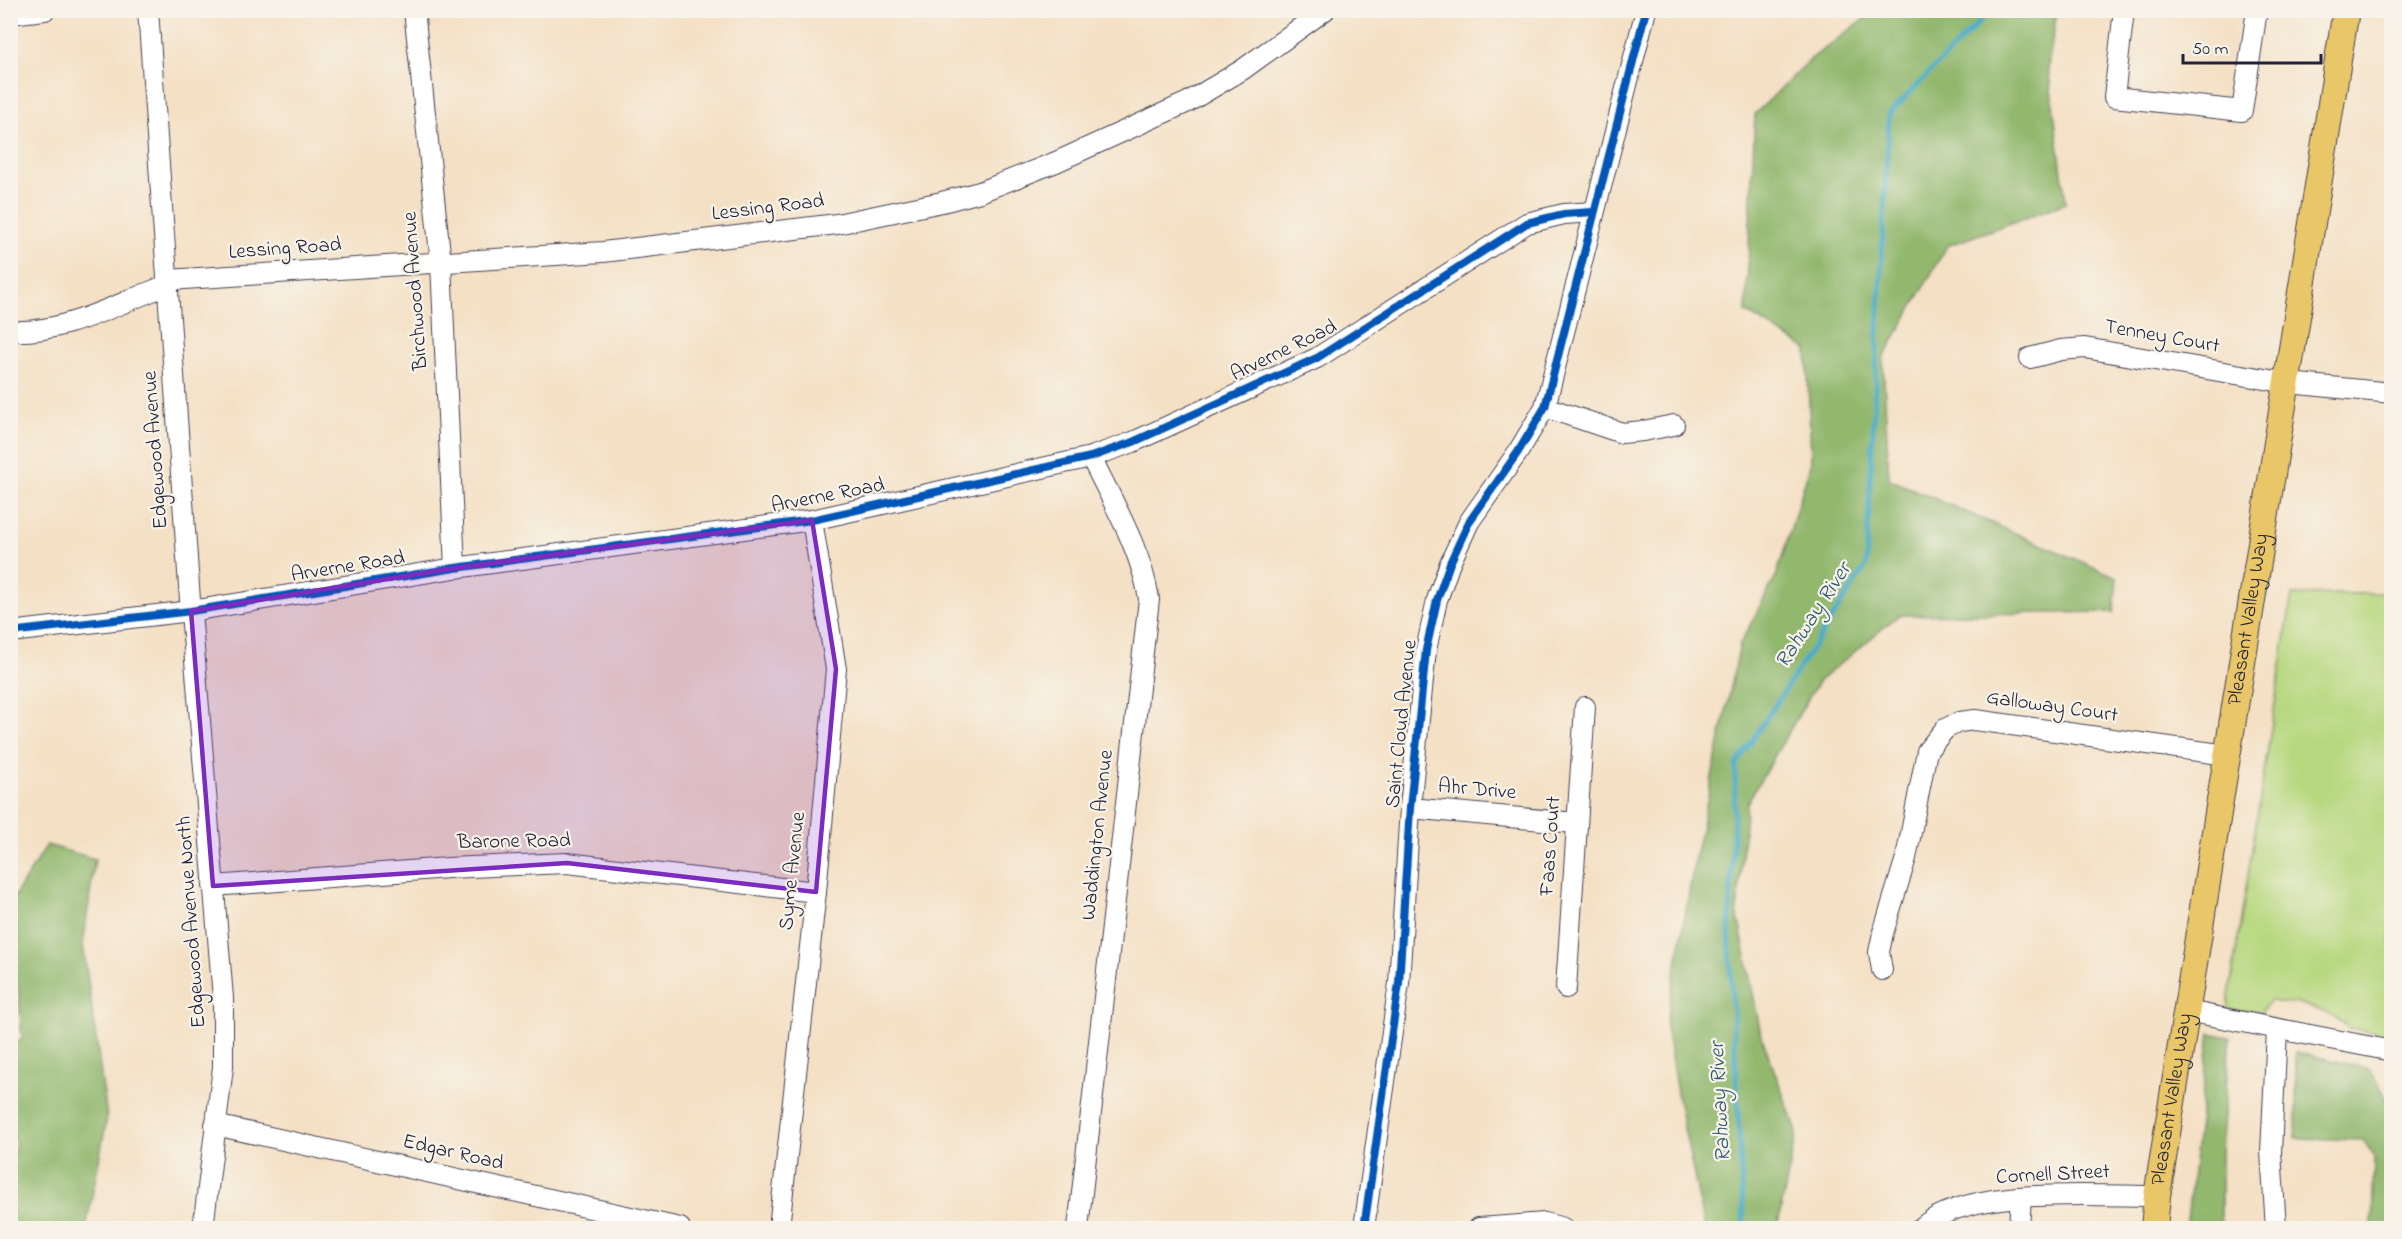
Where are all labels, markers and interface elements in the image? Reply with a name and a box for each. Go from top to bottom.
scale bar [2183,27,2321,65]
text: 50 m [2192,37,2229,63]
street label: Lessing Road [710,186,826,232]
street label: Birchwood Avenue [395,210,437,372]
street label: Lessing Road [228,230,343,270]
street label: Arverne Road [1226,312,1342,390]
street label: Tenney Court [2102,312,2222,364]
street label: Edgewood Avenue [135,369,178,530]
street label: Arverne Road [769,470,887,522]
street label: Pleasant Valley Way [2220,531,2279,708]
street label: Arverne Road [289,543,407,591]
water label: Rahway River [1768,554,1862,675]
street label: Saint Cloud Avenue [1378,638,1426,810]
street label: Galloway Court [1984,683,2120,733]
street label: Waddington Avenue [1074,748,1124,922]
street label: Ahr Drive [1437,772,1518,808]
street label: Faas Court [1532,795,1569,898]
street label: Syme Avenue [772,810,816,932]
street label: Edgewood Avenue North [170,815,216,1029]
street label: Barone Road [456,826,571,858]
street label: Pleasant Valley Way [2144,1011,2203,1188]
water label: Rahway River [1702,1038,1740,1163]
street label: Edgar Road [399,1127,507,1181]
street label: Cornell Street [1995,1157,2111,1193]

